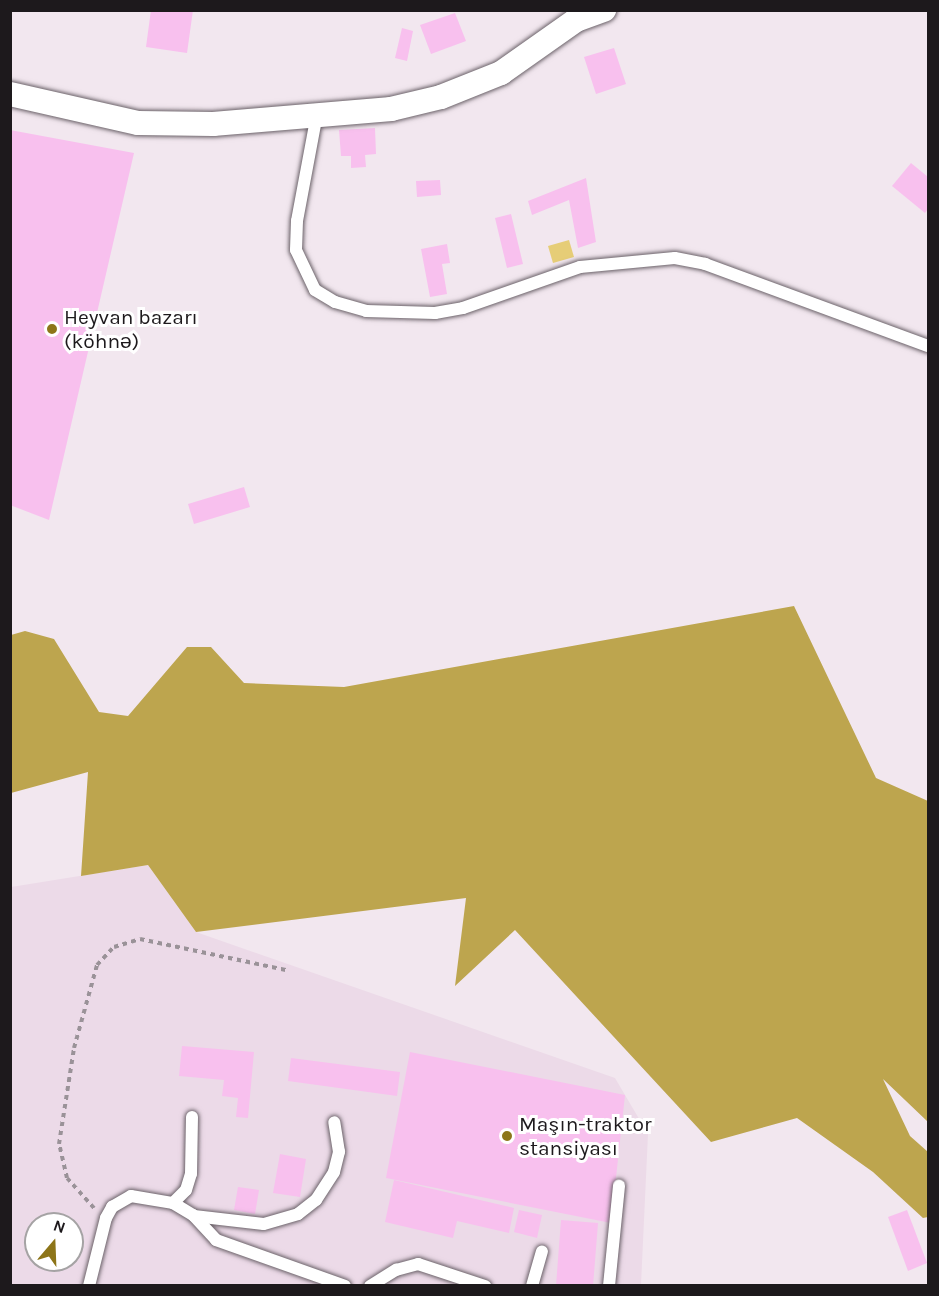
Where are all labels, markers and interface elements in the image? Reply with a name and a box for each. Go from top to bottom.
place label: Heyvan bazarı (köhnə) [64,304,198,354]
marker: Heyvan bazarı (köhnə) [45,322,59,336]
place label: Maşın-traktor stansiyası [519,1111,651,1161]
marker: Maşın-traktor stansiyası [500,1129,514,1143]
north arrow [24,1212,84,1272]
text: N [51,1216,68,1237]

